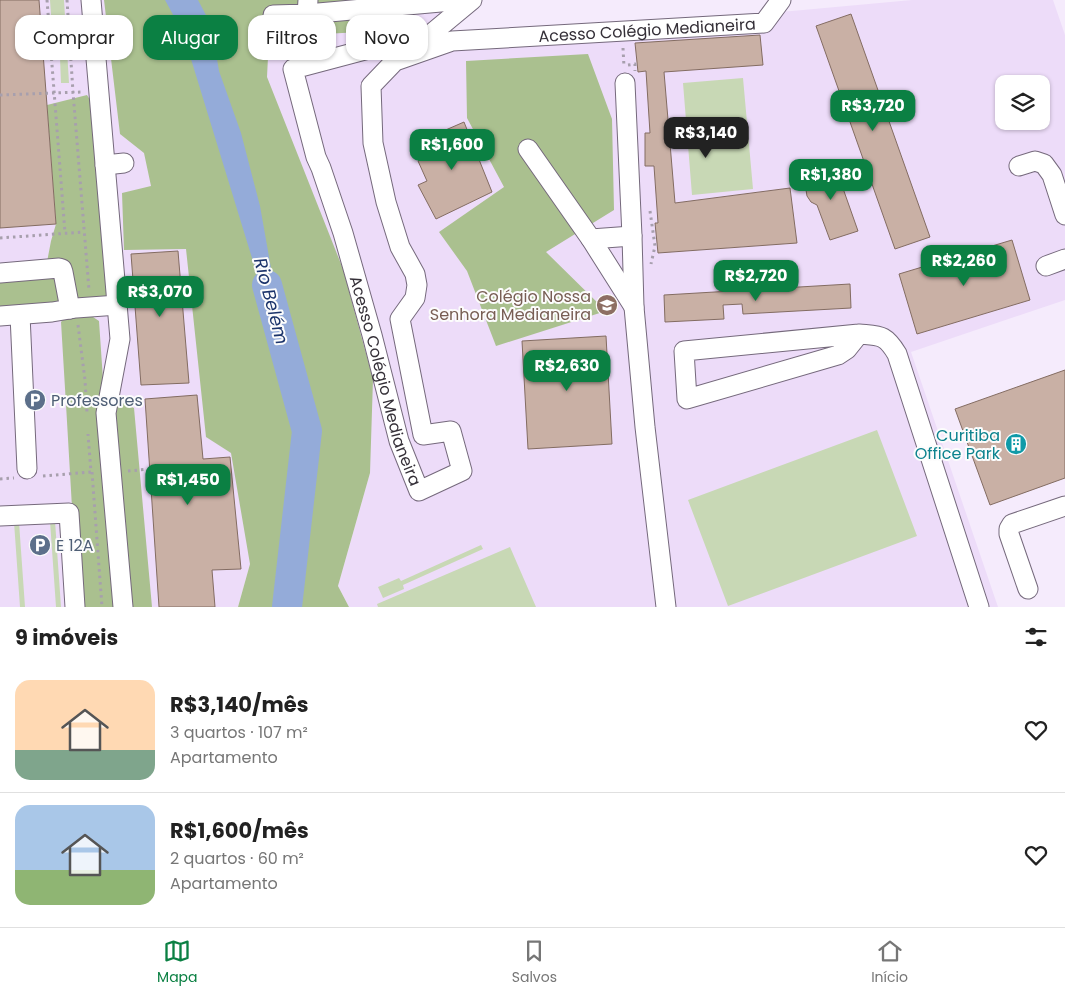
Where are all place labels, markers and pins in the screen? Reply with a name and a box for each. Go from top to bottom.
pin: R$3,720 [827,90,919,132]
pin: R$3,140 [660,116,752,159]
pin: R$1,600 [406,128,498,171]
pin: R$1,380 [785,158,877,201]
pin: R$2,260 [918,244,1010,287]
pin: R$2,720 [710,260,802,302]
pin: R$3,070 [114,276,206,318]
place label: Colégio Nossa Senhora Medianeira [430,285,591,326]
school or university icon: Colégio Nossa Senhora Medianeira [595,293,619,317]
pin: R$2,630 [521,350,613,392]
parking icon: Professores [23,388,47,412]
place label: Professores [51,389,143,412]
place label: Curitiba Office Park [915,424,1001,465]
building icon: Curitiba Office Park [1004,432,1028,456]
pin: R$1,450 [142,464,234,506]
parking icon: E 12A [28,533,52,557]
place label: E 12A [56,534,94,557]

